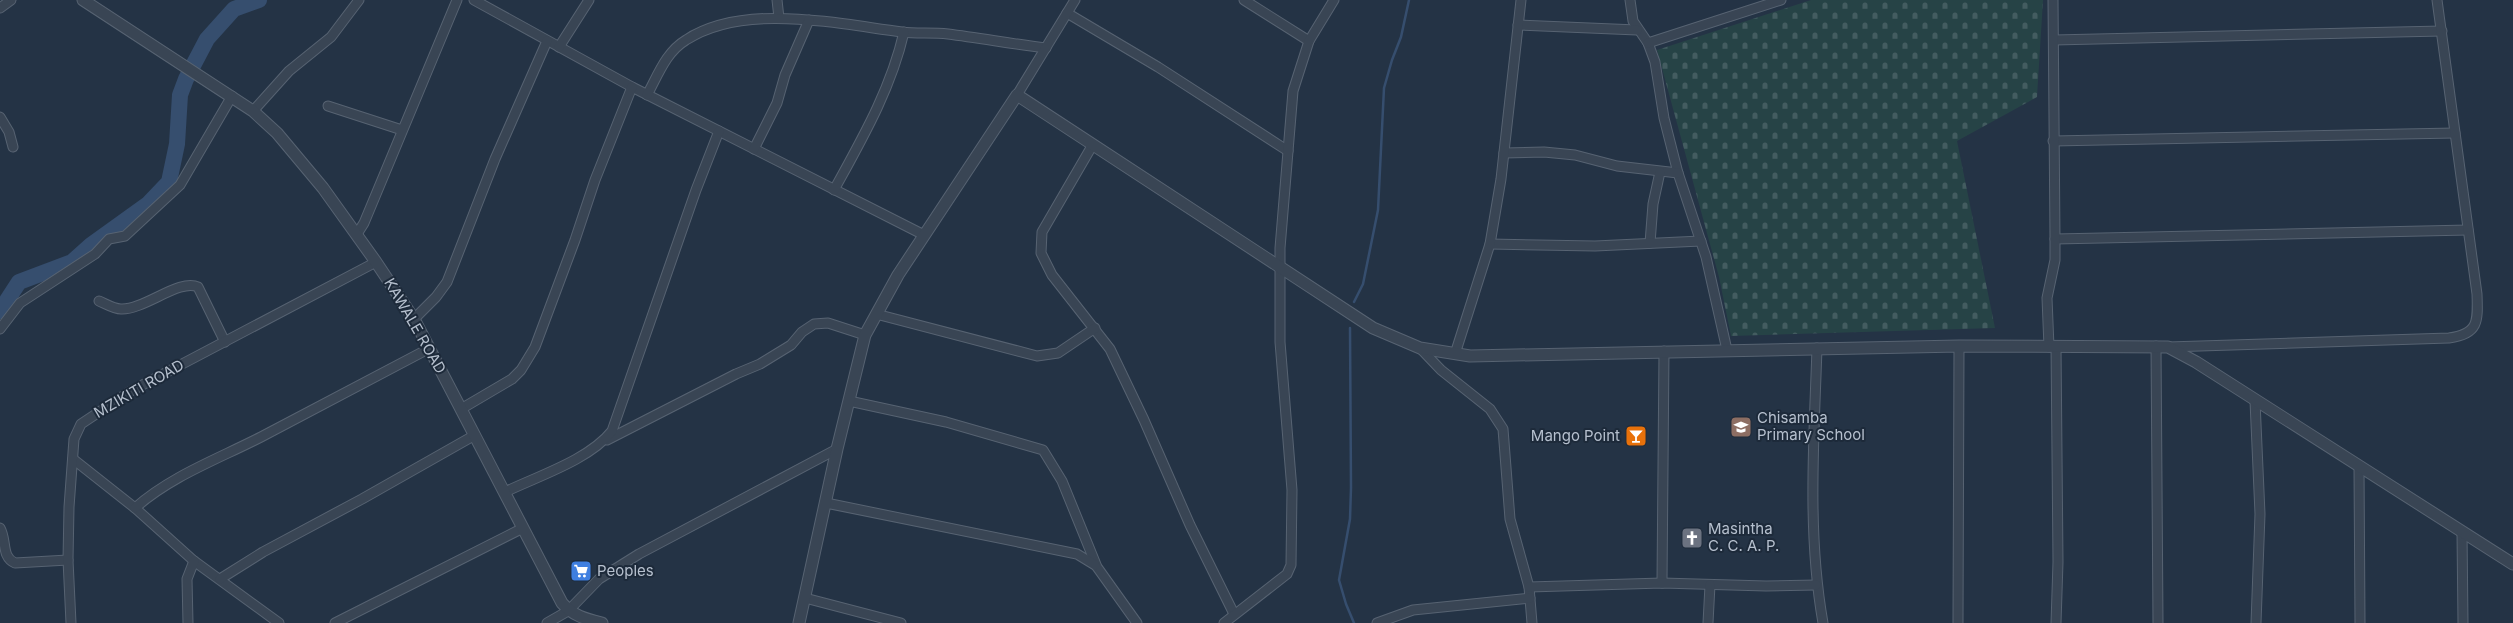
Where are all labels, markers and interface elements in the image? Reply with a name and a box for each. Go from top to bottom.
street label: KAWALE ROAD [380,275,451,377]
street label: MZIKITI ROAD [90,355,187,422]
place label: Chisamba Primary School [1757,408,1865,444]
school or university icon: Chisamba Primary School [1729,415,1753,439]
bar icon: Mango Point [1624,424,1648,448]
place label: Mango Point [1531,426,1620,445]
place label: Masintha C. C. A. P. [1708,519,1779,555]
church icon: Masintha C. C. A. P. [1680,526,1704,550]
supermarket icon: Peoples [569,559,593,583]
place label: Peoples [597,561,654,580]

